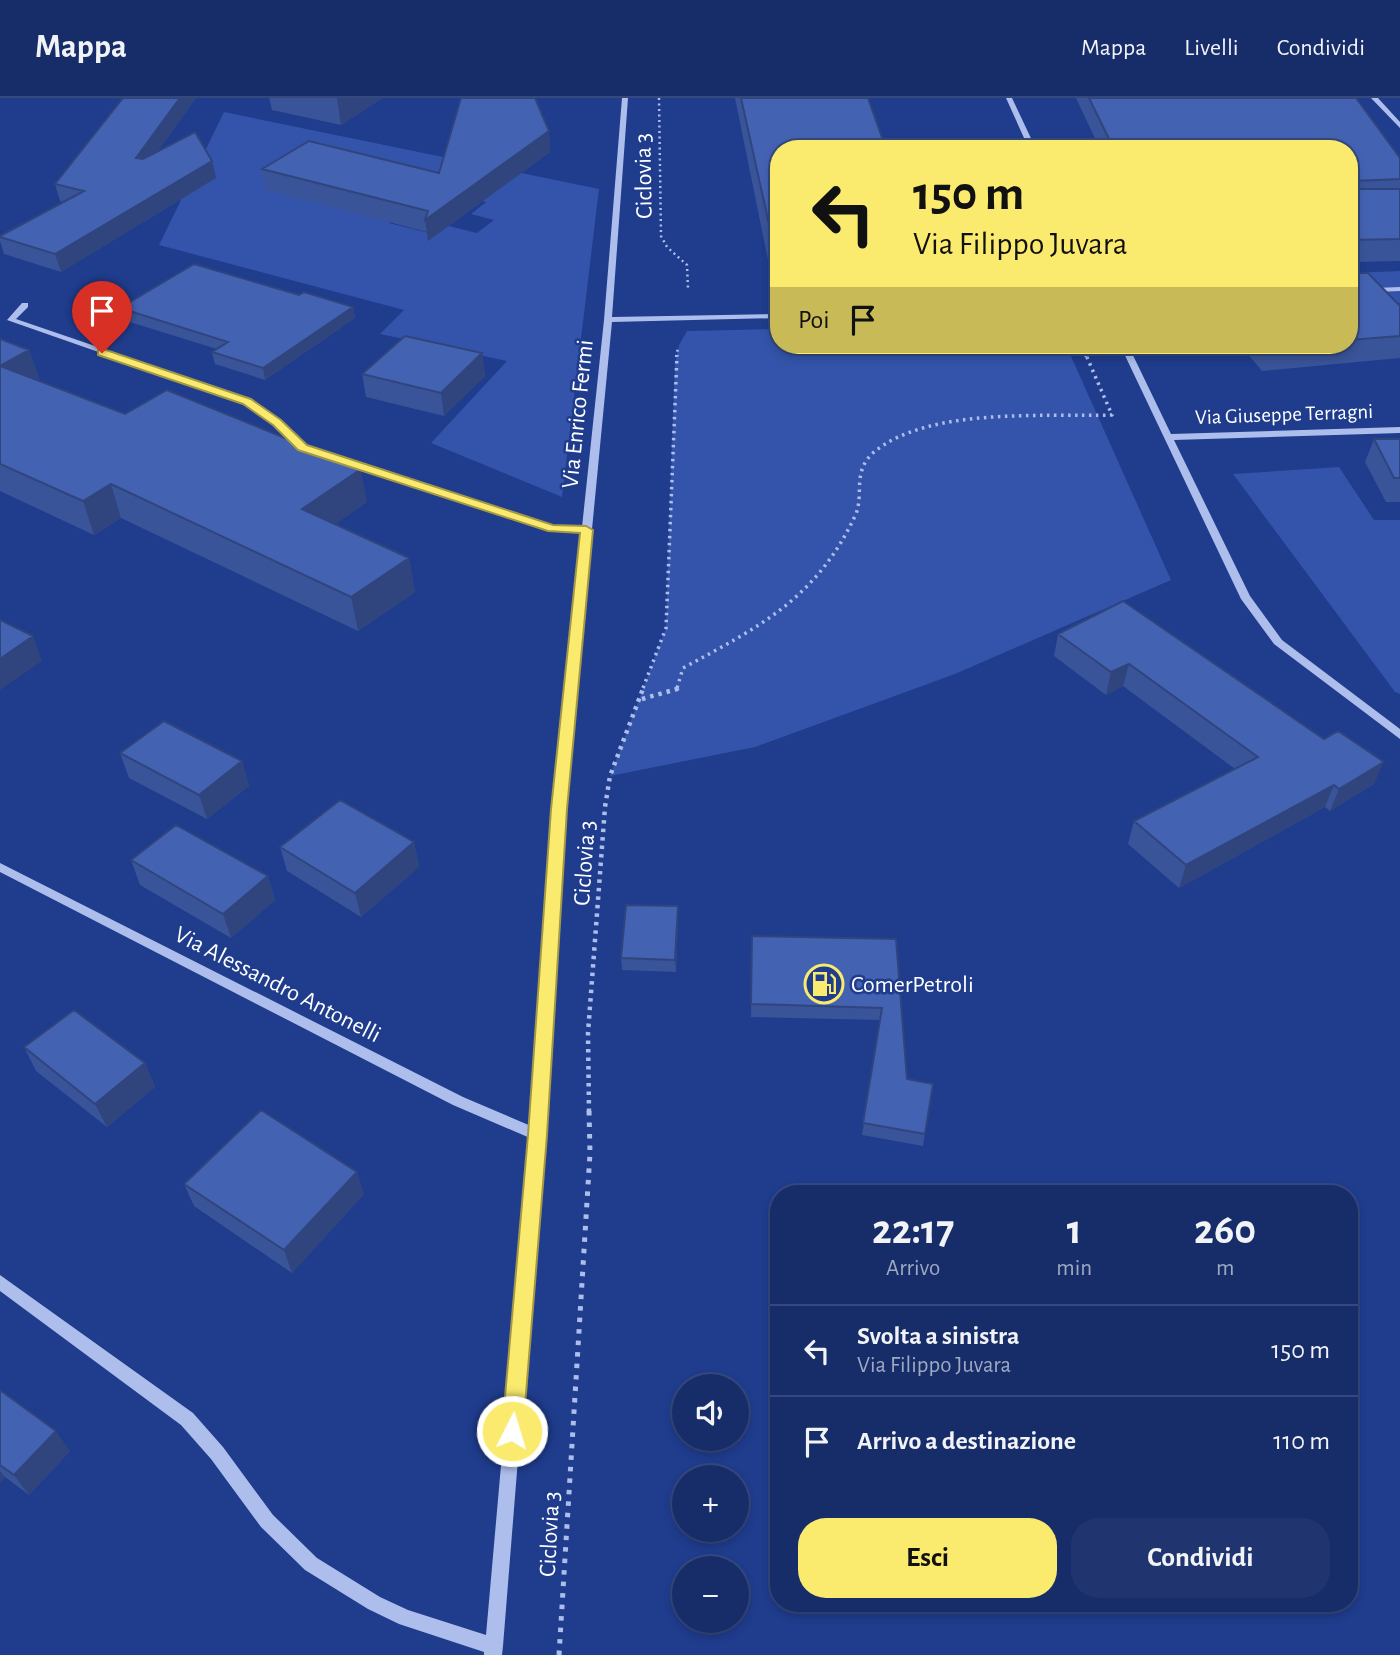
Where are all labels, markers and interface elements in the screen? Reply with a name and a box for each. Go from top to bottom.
text: Mappa [35,31,127,64]
text: Mappa [1081,36,1146,60]
text: Livelli [1184,36,1239,60]
text: Condividi [1277,36,1365,60]
street label: Ciclovia 3 [631,133,657,219]
icon: left [798,168,889,259]
text: 150 m [913,170,1024,219]
text: Via Filippo Juvara [913,228,1128,260]
pin [72,281,132,353]
icon: arrive [83,292,121,330]
icon: arrive [844,301,882,339]
text: Poi [798,307,830,333]
street label: Via Enrico Fermi [558,338,598,490]
street label: Via Giuseppe Terragni [1195,401,1373,428]
street label: Ciclovia 3 [570,819,600,907]
street label: Via Alessandro Antonelli [170,922,385,1047]
fuel station icon: ComerPetroli [803,963,845,1005]
place label: ComerPetroli [851,973,974,997]
text: 22:17 [872,1209,954,1251]
text: 1 [1067,1209,1082,1251]
text: 260 [1194,1209,1256,1251]
text: Arrivo [886,1257,940,1280]
text: min [1056,1257,1092,1280]
text: m [1216,1257,1234,1280]
text: Svolta a sinistra [857,1323,1019,1349]
icon: left [798,1332,836,1370]
text: 150 m [1271,1337,1330,1363]
text: Via Filippo Juvara [857,1354,1011,1377]
map controls [672,1374,749,1633]
button: sound [672,1374,749,1451]
position arrow [475,1394,549,1468]
icon: arrive [798,1423,836,1461]
text: Arrivo a destinazione [857,1428,1076,1454]
text: 110 m [1273,1428,1330,1454]
button: + [672,1465,749,1542]
street label: Ciclovia 3 [536,1491,564,1578]
button: Esci [798,1518,1057,1598]
button: Condividi [1071,1518,1330,1598]
button: − [672,1556,749,1633]

